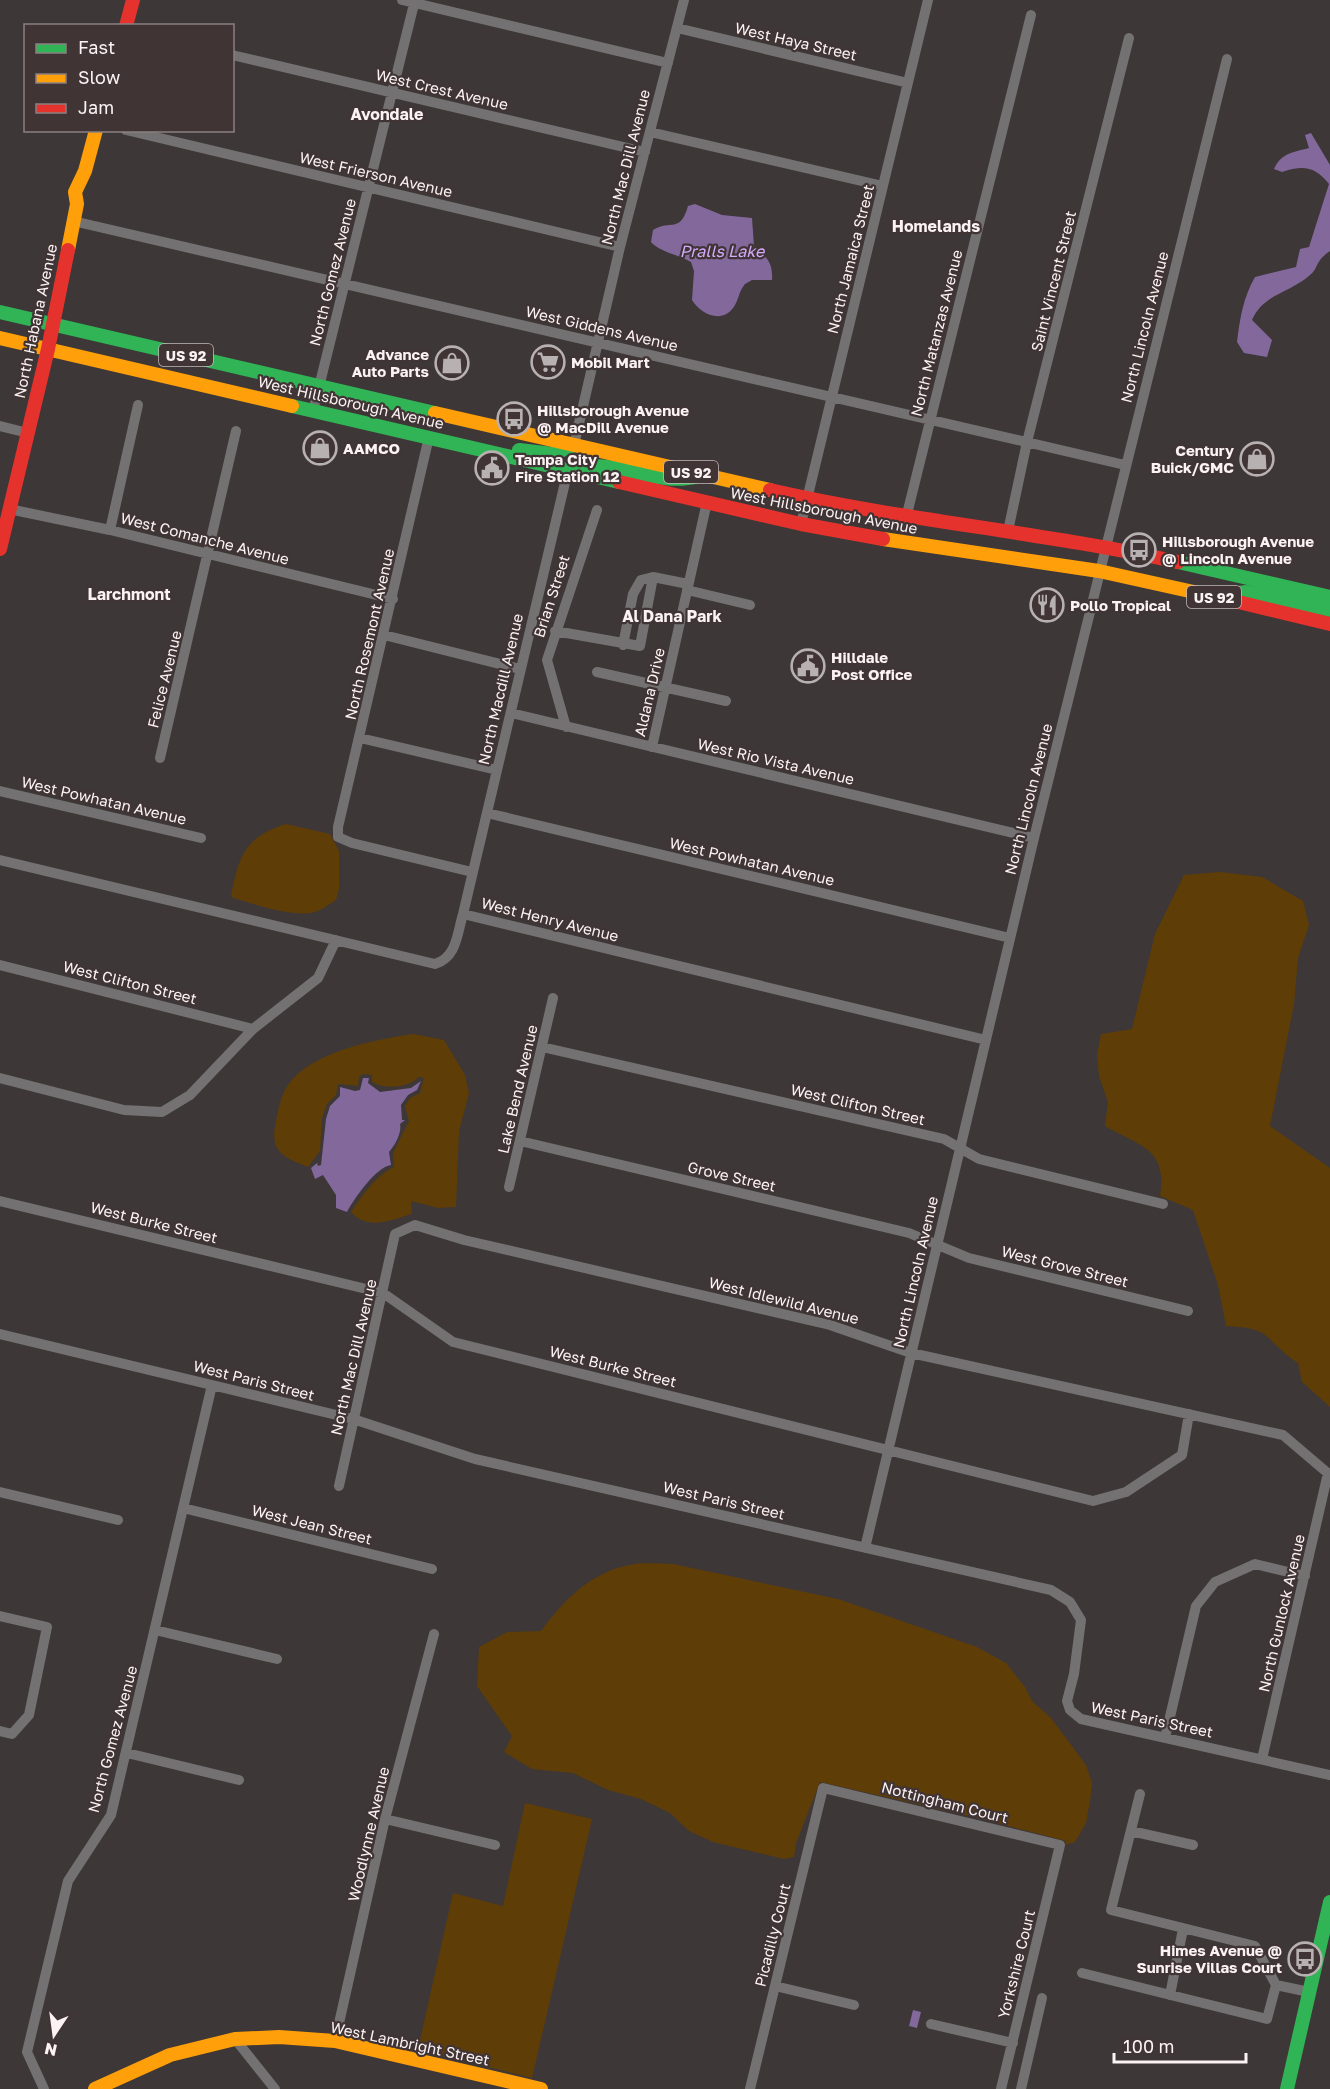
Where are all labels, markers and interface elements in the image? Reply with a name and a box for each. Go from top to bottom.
street label: West Haya Street [733,18,859,64]
legend [24,24,234,132]
text: Fast [78,36,115,58]
street label: West Crest Avenue [374,65,510,113]
text: Slow [78,66,121,88]
street label: North Mac Dill Avenue [597,87,653,247]
text: Jam [78,96,114,118]
district label: Avondale [351,104,423,124]
street label: West Frierson Avenue [298,148,455,200]
street label: North Jamaica Street [823,183,877,335]
street label: North Gomez Avenue [305,196,359,348]
street label: Saint Vincent Street [1027,209,1079,353]
district label: Homelands [892,216,980,236]
water label: Pralls Lake [680,241,766,261]
street label: North Habana Avenue [10,242,60,400]
street label: North Matanzas Avenue [907,247,966,418]
street label: North Lincoln Avenue [1116,249,1172,404]
street label: West Giddens Avenue [524,302,680,354]
road number: US 92 [159,344,213,366]
supermarket icon: Mobil Mart [530,344,566,380]
place label: Advance Auto Parts [352,345,429,380]
shop icon: Advance Auto Parts [434,345,470,381]
place label: Mobil Mart [571,353,650,371]
street label: West Hillsborough Avenue [256,372,446,432]
bus stop icon: Hillsborough Avenue @ MacDill Avenue [496,401,532,437]
place label: Hillsborough Avenue @ MacDill Avenue [537,401,689,436]
shop icon: AAMCO [302,430,338,466]
place label: AAMCO [343,439,400,457]
place label: Century Buick/GMC [1151,441,1234,476]
shop icon: Century Buick/GMC [1239,441,1275,477]
public building icon: Tampa City Fire Station 12 [474,450,510,486]
place label: Tampa City Fire Station 12 [515,450,620,485]
road number: US 92 [664,461,718,483]
street label: West Hillsborough Avenue [729,483,919,537]
street label: West Comanche Avenue [119,508,291,568]
bus stop icon: Hillsborough Avenue @ Lincoln Avenue [1121,532,1157,568]
place label: Hillsborough Avenue @ Lincoln Avenue [1162,532,1314,567]
street label: North Rosemont Avenue [341,546,398,721]
street label: Brian Street [529,552,573,640]
district label: Larchmont [87,584,171,604]
road number: US 92 [1187,586,1241,608]
restaurant icon: Pollo Tropical [1029,587,1065,623]
place label: Pollo Tropical [1070,596,1171,614]
district label: Al Dana Park [622,606,722,626]
street label: North Macdill Avenue [474,611,526,766]
street label: Felice Avenue [143,628,185,730]
street label: Aldana Drive [630,645,668,738]
public building icon: Hilldale Post Office [790,648,826,684]
place label: Hilldale Post Office [831,648,913,683]
street label: North Lincoln Avenue [1000,721,1056,876]
street label: West Rio Vista Avenue [696,734,856,788]
street label: West Powhatan Avenue [20,772,189,828]
street label: West Powhatan Avenue [668,833,837,889]
street label: West Henry Avenue [479,893,621,945]
street label: West Clifton Street [61,957,199,1007]
street label: Lake Bend Avenue [493,1023,541,1155]
street label: West Clifton Street [789,1080,927,1128]
street label: Grove Street [686,1157,778,1195]
street label: North Lincoln Avenue [889,1194,941,1350]
street label: West Burke Street [89,1198,219,1246]
street label: West Grove Street [1000,1242,1130,1290]
street label: West Idlewild Avenue [707,1273,861,1327]
street label: North Mac Dill Avenue [326,1277,380,1437]
street label: West Burke Street [548,1342,678,1390]
street label: West Paris Street [192,1356,316,1404]
street label: West Paris Street [661,1477,787,1523]
street label: West Jean Street [250,1500,374,1548]
street label: North Gunlock Avenue [1254,1532,1308,1694]
street label: North Gomez Avenue [84,1663,140,1814]
street label: West Paris Street [1089,1697,1215,1741]
street label: Woodlynne Avenue [344,1765,392,1903]
street label: Nottingham Court [880,1778,1010,1826]
street label: Picadilly Court [750,1882,794,1988]
street label: Yorkshire Court [994,1908,1038,2020]
place label: Himes Avenue @ Sunrise Villas Court [1137,1941,1282,1976]
bus stop icon: Himes Avenue @ Sunrise Villas Court [1287,1941,1323,1977]
north arrow [24,2005,84,2065]
street label: West Lambright Street [329,2017,491,2069]
scale bar [1114,2026,1246,2064]
text: 100 m [1123,2035,1174,2057]
text: N [42,2039,59,2061]

